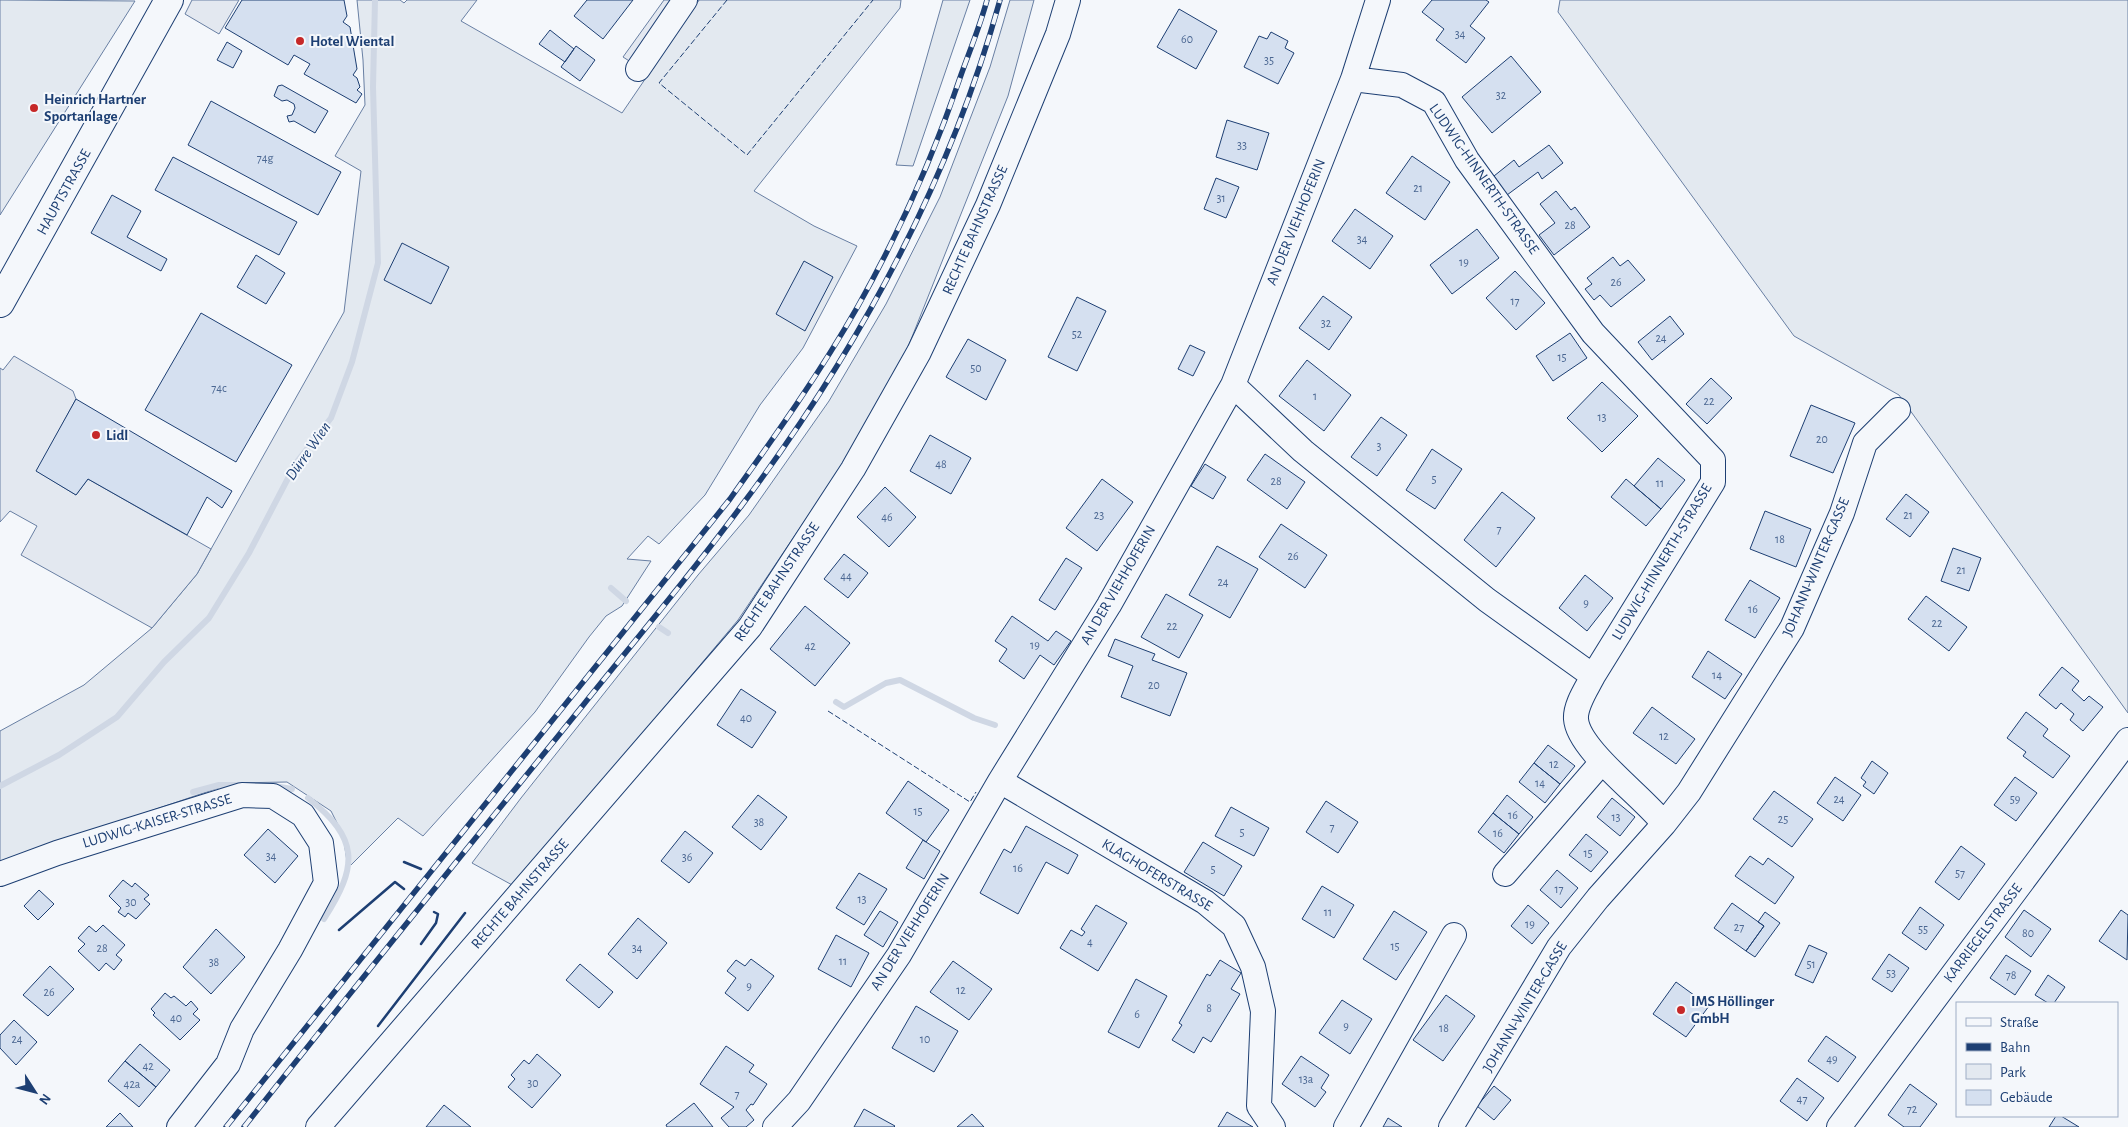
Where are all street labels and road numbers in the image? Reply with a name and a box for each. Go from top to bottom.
street label: LUDWIG-HINNERTH-STRASSE [1426,101,1542,257]
street label: HAUPTSTRASSE [34,147,94,237]
street label: AN DER VIEHHOFERIN [1264,157,1328,287]
street label: RECHTE BAHNSTRASSE [940,163,1010,297]
street label: LUDWIG-HINNERTH-STRASSE [1609,481,1715,643]
street label: JOHANN-WINTER-GASSE [1780,495,1852,639]
street label: RECHTE BAHNSTRASSE [732,520,822,644]
street label: AN DER VIEHHOFERIN [1078,523,1158,647]
street label: LUDWIG-KAISER-STRASSE [81,791,233,851]
street label: RECHTE BAHNSTRASSE [468,836,572,952]
street label: KLAGHOFERSTRASSE [1099,836,1215,914]
street label: AN DER VIEHHOFERIN [868,871,952,993]
street label: KARRIEGELSTRASSE [1941,881,2025,985]
street label: JOHANN-WINTER-GASSE [1480,939,1570,1075]

